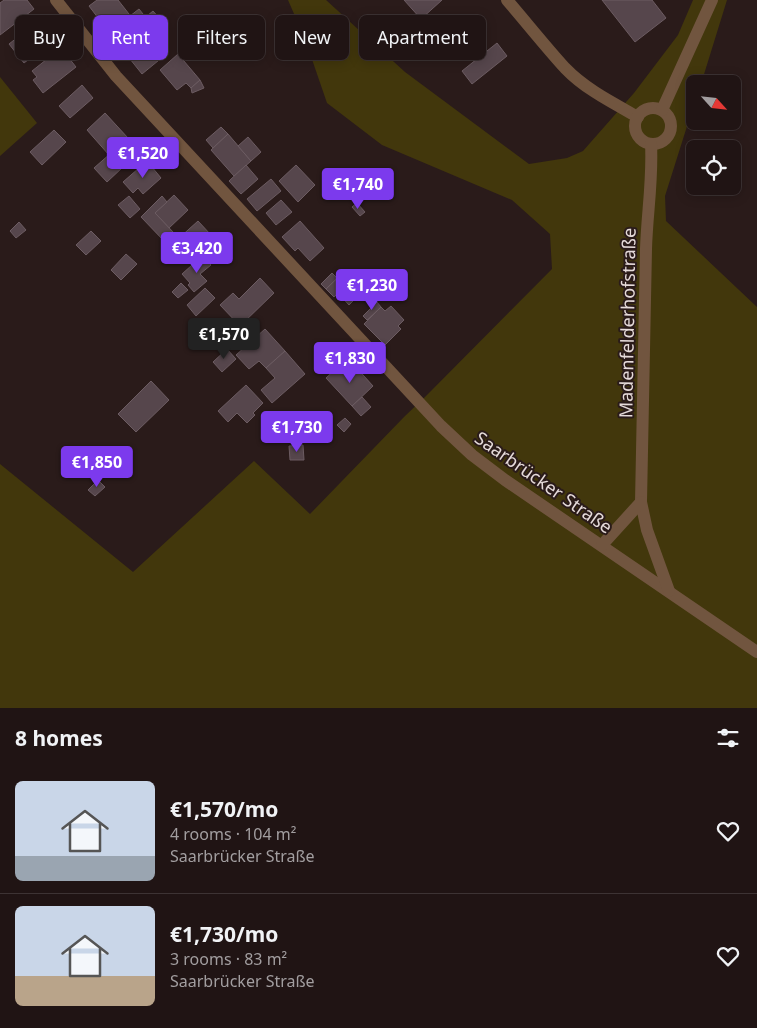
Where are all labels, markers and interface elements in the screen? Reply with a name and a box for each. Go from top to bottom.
chip: Buy [15,15,83,60]
chip: Rent [93,15,168,60]
chip: Filters [178,15,265,60]
chip: New [275,15,349,60]
chip: Apartment [359,15,486,60]
north arrow [686,75,741,130]
map controls [686,75,741,195]
pin: €1,520 [102,136,184,179]
button: locate [686,140,741,195]
text: €1,520 [118,142,168,164]
pin: €1,740 [317,168,399,210]
text: €1,740 [333,173,383,195]
street label: Madenfelderhofstraße [613,228,641,418]
pin: €3,420 [156,232,238,274]
text: €3,420 [172,237,222,259]
pin: €1,230 [331,268,413,311]
text: €1,230 [347,274,397,296]
pin: €1,570 [183,318,265,360]
text: €1,570 [199,323,249,345]
pin: €1,830 [309,342,391,384]
text: €1,830 [325,347,375,369]
pin: €1,730 [256,410,338,453]
text: €1,730 [272,416,322,438]
street label: Saarbrücker Straße [470,425,618,539]
pin: €1,850 [56,446,138,488]
text: €1,850 [72,451,122,473]
text: 8 homes [15,724,103,752]
icon: filters [714,724,742,752]
text: €1,570/mo [170,795,278,823]
icon: home [55,801,115,861]
icon: heart [714,817,742,845]
text: 4 rooms · 104 m² [170,823,296,845]
text: Saarbrücker Straße [170,845,315,867]
text: €1,730/mo [170,920,278,948]
icon: home [55,926,115,986]
icon: heart [714,942,742,970]
text: 3 rooms · 83 m² [170,948,287,970]
text: Saarbrücker Straße [170,970,315,992]

